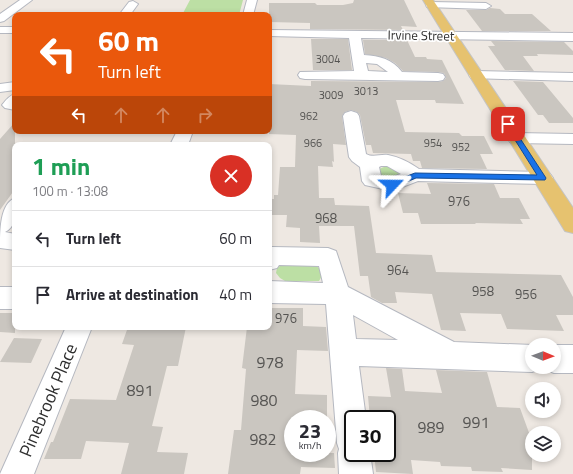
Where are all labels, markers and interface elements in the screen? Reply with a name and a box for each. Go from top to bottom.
text: 60 m [98,19,159,62]
street label: Irvine Street [387,24,455,46]
icon: left [32,28,84,80]
house number: 3004 [316,51,340,67]
text: Turn left [98,58,161,85]
house number: 3013 [354,83,378,99]
house number: 3009 [319,87,343,103]
icon: left [68,104,90,126]
icon: ahead [110,104,132,126]
icon: ahead [152,104,174,126]
icon: right [194,104,216,126]
pin [491,107,525,141]
house number: 962 [300,108,318,124]
icon: arrive [497,113,519,135]
house number: 966 [304,135,322,151]
house number: 954 [424,135,442,151]
house number: 952 [452,139,470,155]
text: 1 min [32,148,90,184]
button: close [210,155,252,197]
position arrow [371,164,413,206]
text: 100 m · 13:08 [32,181,108,201]
house number: 976 [448,191,470,211]
house number: 968 [315,208,337,228]
text: Turn left [66,227,121,250]
text: 60 m [219,227,252,250]
icon: left [32,228,54,250]
house number: 964 [387,260,409,280]
house number: 958 [472,281,494,301]
text: Arrive at destination [66,283,199,306]
text: 40 m [219,283,252,306]
icon: arrive [32,284,54,306]
house number: 956 [515,284,537,304]
house number: 976 [275,308,297,328]
north arrow [525,338,561,374]
map controls [525,338,561,462]
street label: Pinebrook Place [12,339,84,461]
house number: 978 [257,350,283,374]
house number: 891 [127,378,153,402]
button: sound [525,382,561,418]
house number: 980 [251,388,277,412]
speed limit sign: 30 [344,410,396,462]
house number: 991 [463,410,489,434]
text: 23 [299,415,321,446]
house number: 989 [418,415,444,439]
button: layers [525,426,561,462]
house number: 982 [250,427,276,451]
text: km/h [299,438,321,453]

